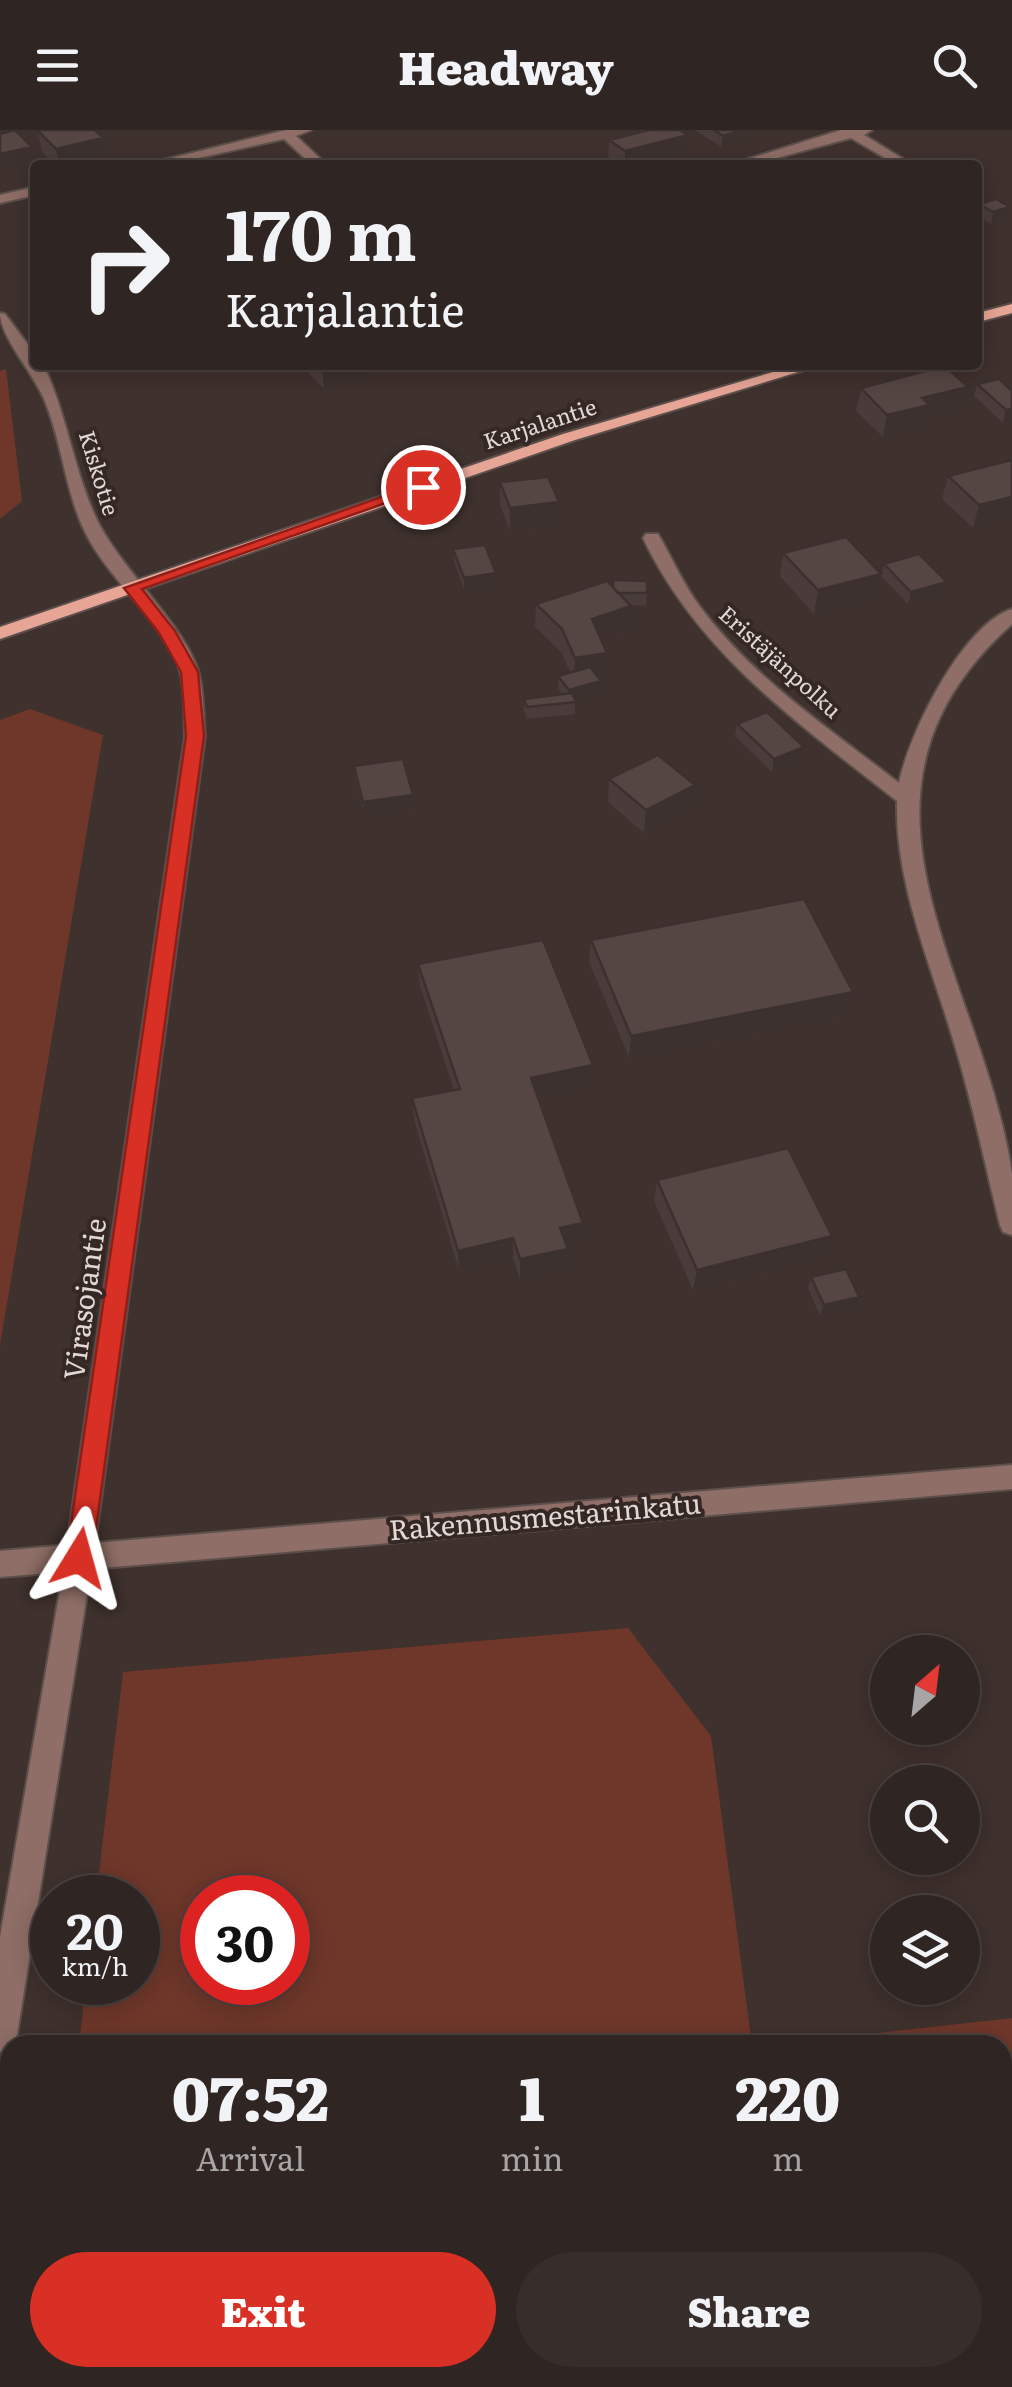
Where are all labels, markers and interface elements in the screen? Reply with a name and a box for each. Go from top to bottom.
text: Headway [398,32,614,99]
icon: menu [30,38,85,93]
icon: search [927,38,982,93]
text: 170 m [225,179,417,283]
icon: right [60,200,190,330]
text: Karjalantie [225,274,465,341]
street label: Karjalantie [479,389,600,456]
street label: Kiskotie [72,426,129,519]
pin [381,445,466,530]
icon: arrive [396,460,451,515]
street label: Eristäjänpolku [712,597,850,725]
street label: Virasojantie [51,1215,115,1382]
street label: Rakennusmestarinkatu [387,1480,703,1550]
position arrow [27,1506,131,1610]
north arrow [870,1635,980,1745]
map controls [870,1635,980,2005]
button: search [870,1765,980,1875]
speed limit sign: 30 [180,1875,310,2005]
text: 20 [66,1891,124,1965]
button: layers [870,1895,980,2005]
text: km/h [62,1947,128,1984]
text: 07:52 [172,2050,329,2139]
text: 1 [519,2050,545,2139]
text: 220 [735,2050,840,2139]
text: Arrival [196,2133,305,2181]
text: min [501,2133,563,2181]
text: m [772,2133,803,2181]
button: Exit [30,2252,496,2367]
button: Share [516,2252,982,2367]

